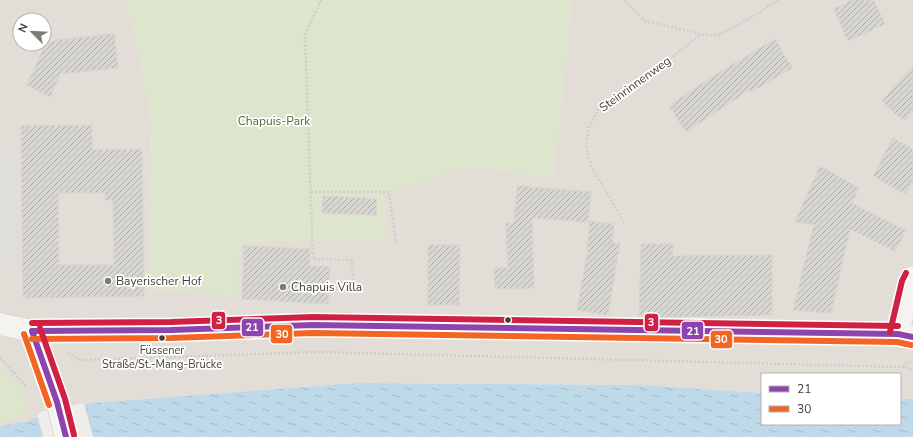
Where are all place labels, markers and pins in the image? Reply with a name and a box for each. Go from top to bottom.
place label: Bayerischer Hof [116,273,203,289]
marker: Bayerischer Hof [103,276,113,286]
place label: Chapuis Villa [291,279,362,295]
marker: Chapuis Villa [278,282,288,292]
unlabelled marker [503,315,513,325]
marker: Füssener Straße/St.-Mang-Brücke [157,333,167,343]
place label: Füssener Straße/St.-Mang-Brücke [102,343,222,372]

